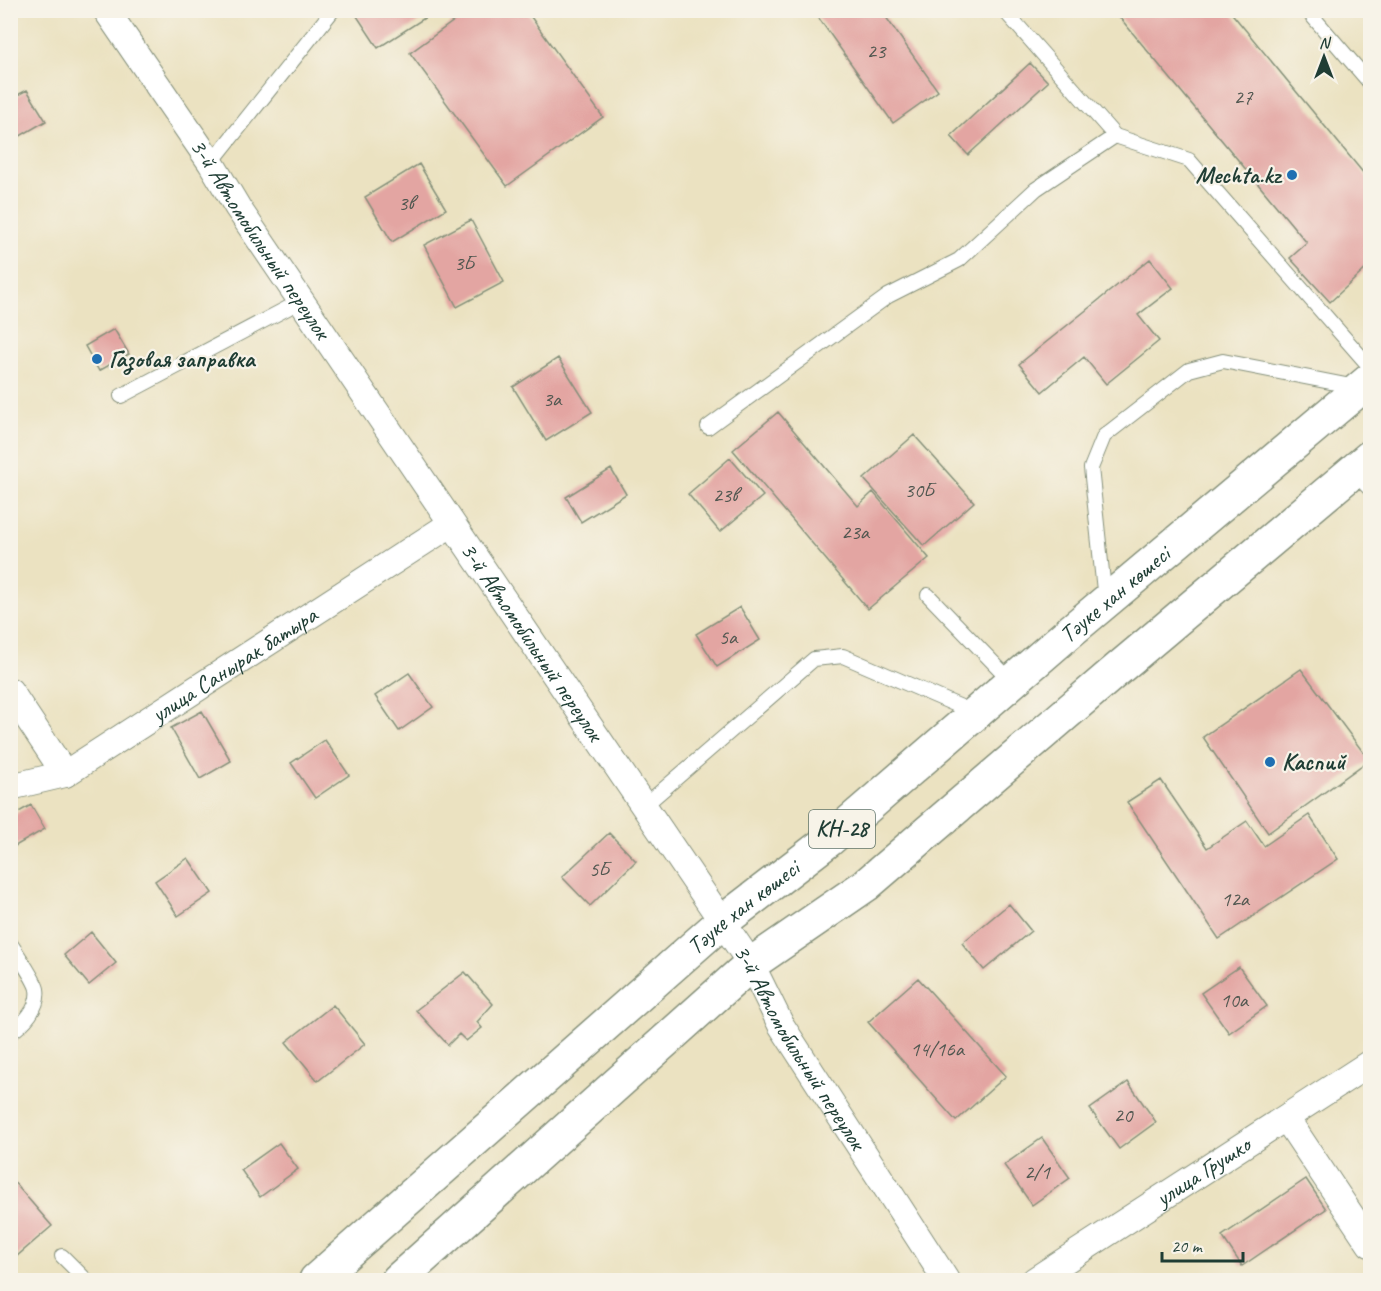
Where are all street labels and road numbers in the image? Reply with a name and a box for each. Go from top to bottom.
street label: 3-й Автомобильный переулок [184,133,339,347]
street label: 3-й Автомобильный переулок [454,536,612,749]
street label: Тәуке хан көшесі [1053,538,1178,649]
street label: улица Санырак батыра [144,599,324,730]
road number: КН-28 [809,810,875,848]
street label: Тәуке хан көшесі [681,852,807,961]
street label: 3-й Автомобильный переулок [727,938,874,1157]
street label: улица Грушко [1148,1128,1258,1214]

